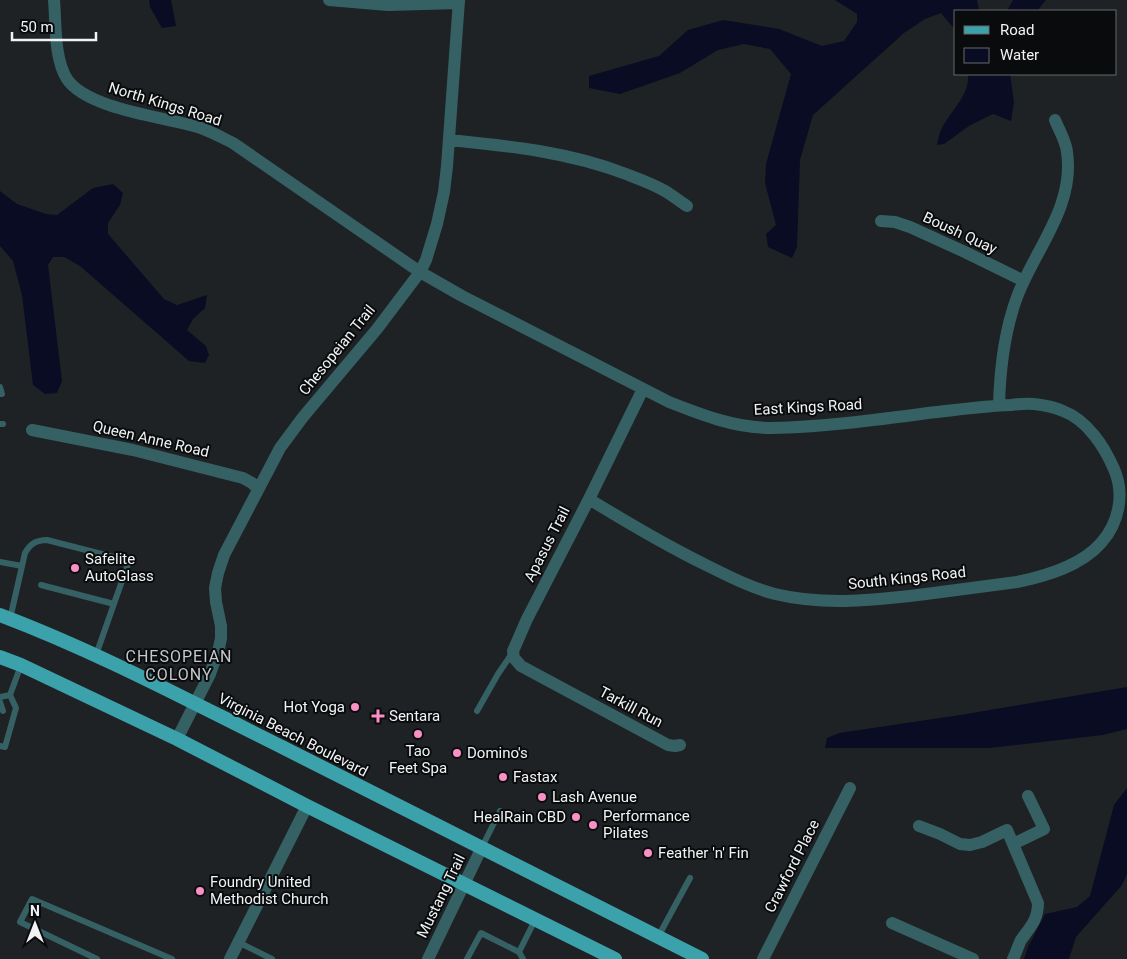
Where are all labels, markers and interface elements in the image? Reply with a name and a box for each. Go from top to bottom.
scale bar [12,10,96,42]
legend [954,10,1117,75]
text: 50 m [20,18,54,36]
text: Road [1000,21,1034,39]
text: Water [1000,46,1039,64]
street label: North Kings Road [106,78,224,130]
street label: Boush Quay [920,208,1000,258]
street label: Chesopeian Trail [295,301,379,399]
street label: East Kings Road [753,395,863,419]
street label: Queen Anne Road [91,417,211,461]
street label: Apasus Trail [520,503,574,585]
place label: Safelite AutoGlass [85,550,154,585]
marker: Safelite AutoGlass [69,562,81,574]
street label: South Kings Road [847,563,967,593]
district label: CHESOPEIAN COLONY [126,647,232,684]
street label: Tarkill Run [596,683,666,731]
street label: Virginia Beach Boulevard [215,689,371,781]
place label: Hot Yoga [283,698,345,716]
marker: Hot Yoga [349,701,361,713]
place label: Sentara [389,707,440,725]
marker: Sentara [371,709,385,723]
marker: Tao Feet Spa [412,728,424,740]
place label: Tao Feet Spa [389,742,447,777]
place label: Domino's [467,744,528,762]
marker: Domino's [451,747,463,759]
place label: Fastax [513,768,558,786]
marker: Fastax [497,771,509,783]
place label: Lash Avenue [552,788,637,806]
marker: Lash Avenue [536,791,548,803]
place label: Performance Pilates [603,807,690,842]
place label: HealRain CBD [474,808,566,826]
marker: HealRain CBD [570,811,582,823]
street label: Crawford Place [761,816,823,916]
marker: Performance Pilates [587,819,599,831]
place label: Feather 'n' Fin [658,844,749,862]
marker: Feather 'n' Fin [642,847,654,859]
street label: Mustang Trail [413,851,469,941]
place label: Foundry United Methodist Church [210,873,329,908]
marker: Foundry United Methodist Church [194,885,206,897]
north arrow [10,899,60,949]
text: N [30,903,40,919]

